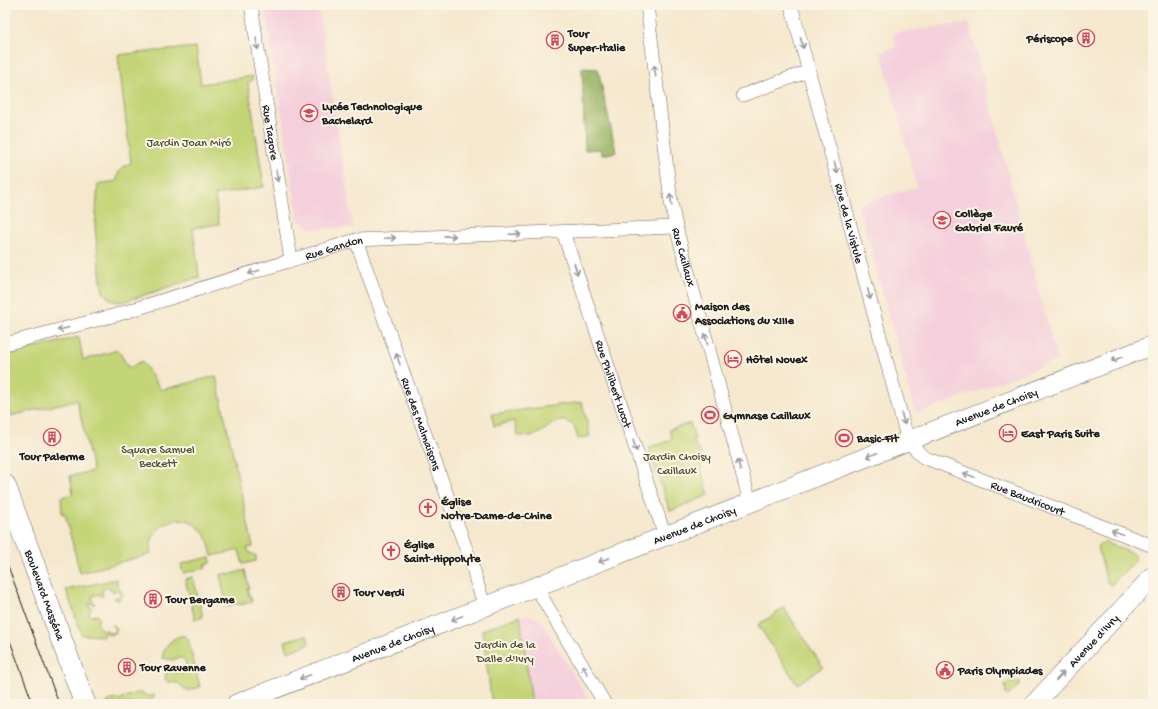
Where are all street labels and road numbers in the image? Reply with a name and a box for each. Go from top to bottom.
street label: Rue Tagore [258,104,280,162]
street label: Rue de la Vistule [830,182,865,266]
street label: Rue Caillaux [667,226,697,289]
street label: Rue Gandon [304,235,363,264]
street label: Rue Philibert Lucot [591,339,634,431]
street label: Rue des Malmaisons [397,376,443,473]
street label: Avenue de Choisy [953,386,1040,431]
street label: Rue Baudricourt [988,479,1067,521]
street label: Avenue de Choisy [652,504,738,549]
street label: Boulevard Masséna [20,547,66,643]
street label: Avenue d'Ivry [1067,612,1123,671]
street label: Avenue de Choisy [350,622,436,667]

